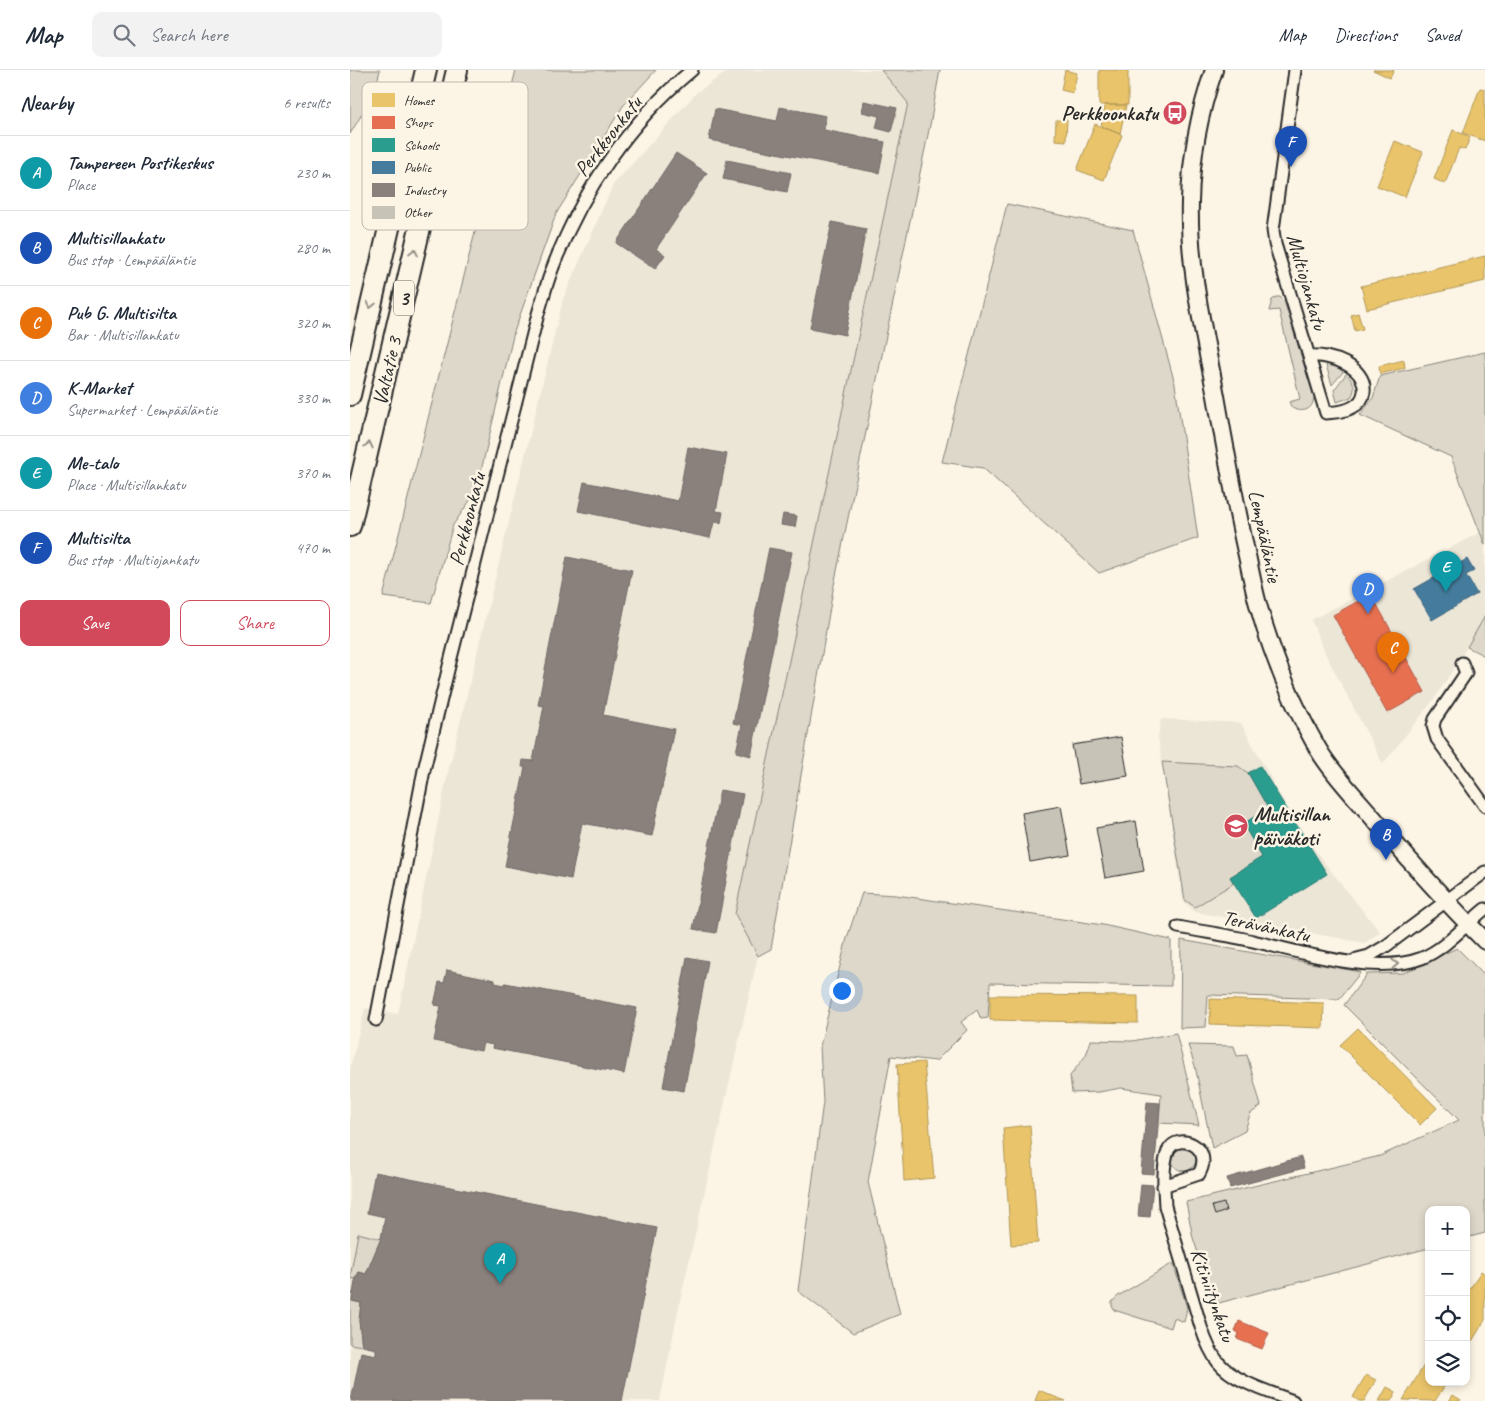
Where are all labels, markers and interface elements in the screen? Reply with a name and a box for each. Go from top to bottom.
search box [92,12,442,57]
text: Map [25,20,62,50]
icon: search [110,21,138,49]
text: Search here [150,23,228,47]
text: Map [1279,24,1306,46]
text: Directions [1334,24,1397,46]
text: Saved [1425,24,1460,46]
legend [362,82,528,230]
text: Nearby [20,90,73,116]
street label: Perkkoonkatu [569,90,648,181]
text: Homes [404,92,435,109]
text: 6 results [283,93,330,113]
place label: Perkkoonkatu [1062,100,1160,126]
bus stop icon: Perkkoonkatu [1162,100,1188,126]
text: Shops [404,114,434,131]
pin: F [1275,126,1307,167]
text: Schools [404,137,440,154]
text: Tampereen Postikeskus [67,151,213,175]
text: Public [404,159,432,176]
text: A [32,163,40,183]
text: 230 m [296,163,330,183]
text: Place [67,175,95,195]
text: Industry [404,182,447,199]
text: Other [404,204,433,221]
text: Multisillankatu [67,226,164,250]
street label: Multiojankatu [1281,231,1333,334]
text: B [32,238,40,258]
text: 280 m [296,238,330,258]
one-way arrow [408,248,419,257]
text: Bus stop · Lempääläntie [67,250,195,270]
road number: 3 [394,280,414,316]
one-way arrow [366,300,377,309]
text: Pub G. Multisilta [67,301,176,325]
text: C [32,313,40,333]
text: 320 m [296,313,330,333]
text: Bar · Multisillankatu [67,325,179,345]
street label: Valtatie 3 [367,333,408,408]
text: K-Market [67,376,132,400]
text: D [31,388,41,408]
text: 330 m [296,388,330,408]
text: Supermarket · Lempääläntie [67,400,217,420]
one-way arrow [363,440,374,449]
text: Me-talo [67,451,118,475]
text: E [32,463,40,483]
text: 370 m [296,463,330,483]
street label: Perkkoonkatu [443,469,491,568]
text: Place · Multisillankatu [67,475,186,495]
street label: Lempääläntie [1243,487,1288,586]
text: Multisilta [67,526,130,550]
text: F [32,538,40,558]
text: 470 m [296,538,330,558]
text: Bus stop · Multiojankatu [67,550,199,570]
pin: E [1430,551,1462,592]
pin: D [1352,573,1384,614]
button: Save [20,600,170,646]
button: Share [180,600,330,646]
pin: C [1377,632,1409,673]
place label: Multisillan päiväkoti [1254,801,1331,851]
school or university icon: Multisillan päiväkoti [1223,813,1249,839]
pin: B [1370,819,1402,860]
street label: Terävänkatu [1220,904,1313,948]
one-way arrow [1391,959,1399,969]
your location [829,978,855,1004]
map controls [1425,1206,1470,1386]
button: + [1425,1206,1470,1251]
pin: A [484,1243,516,1284]
street label: Kitiniitynkatu [1185,1245,1242,1346]
button: − [1425,1251,1470,1296]
button: locate [1425,1296,1470,1341]
button: layers [1425,1341,1470,1386]

